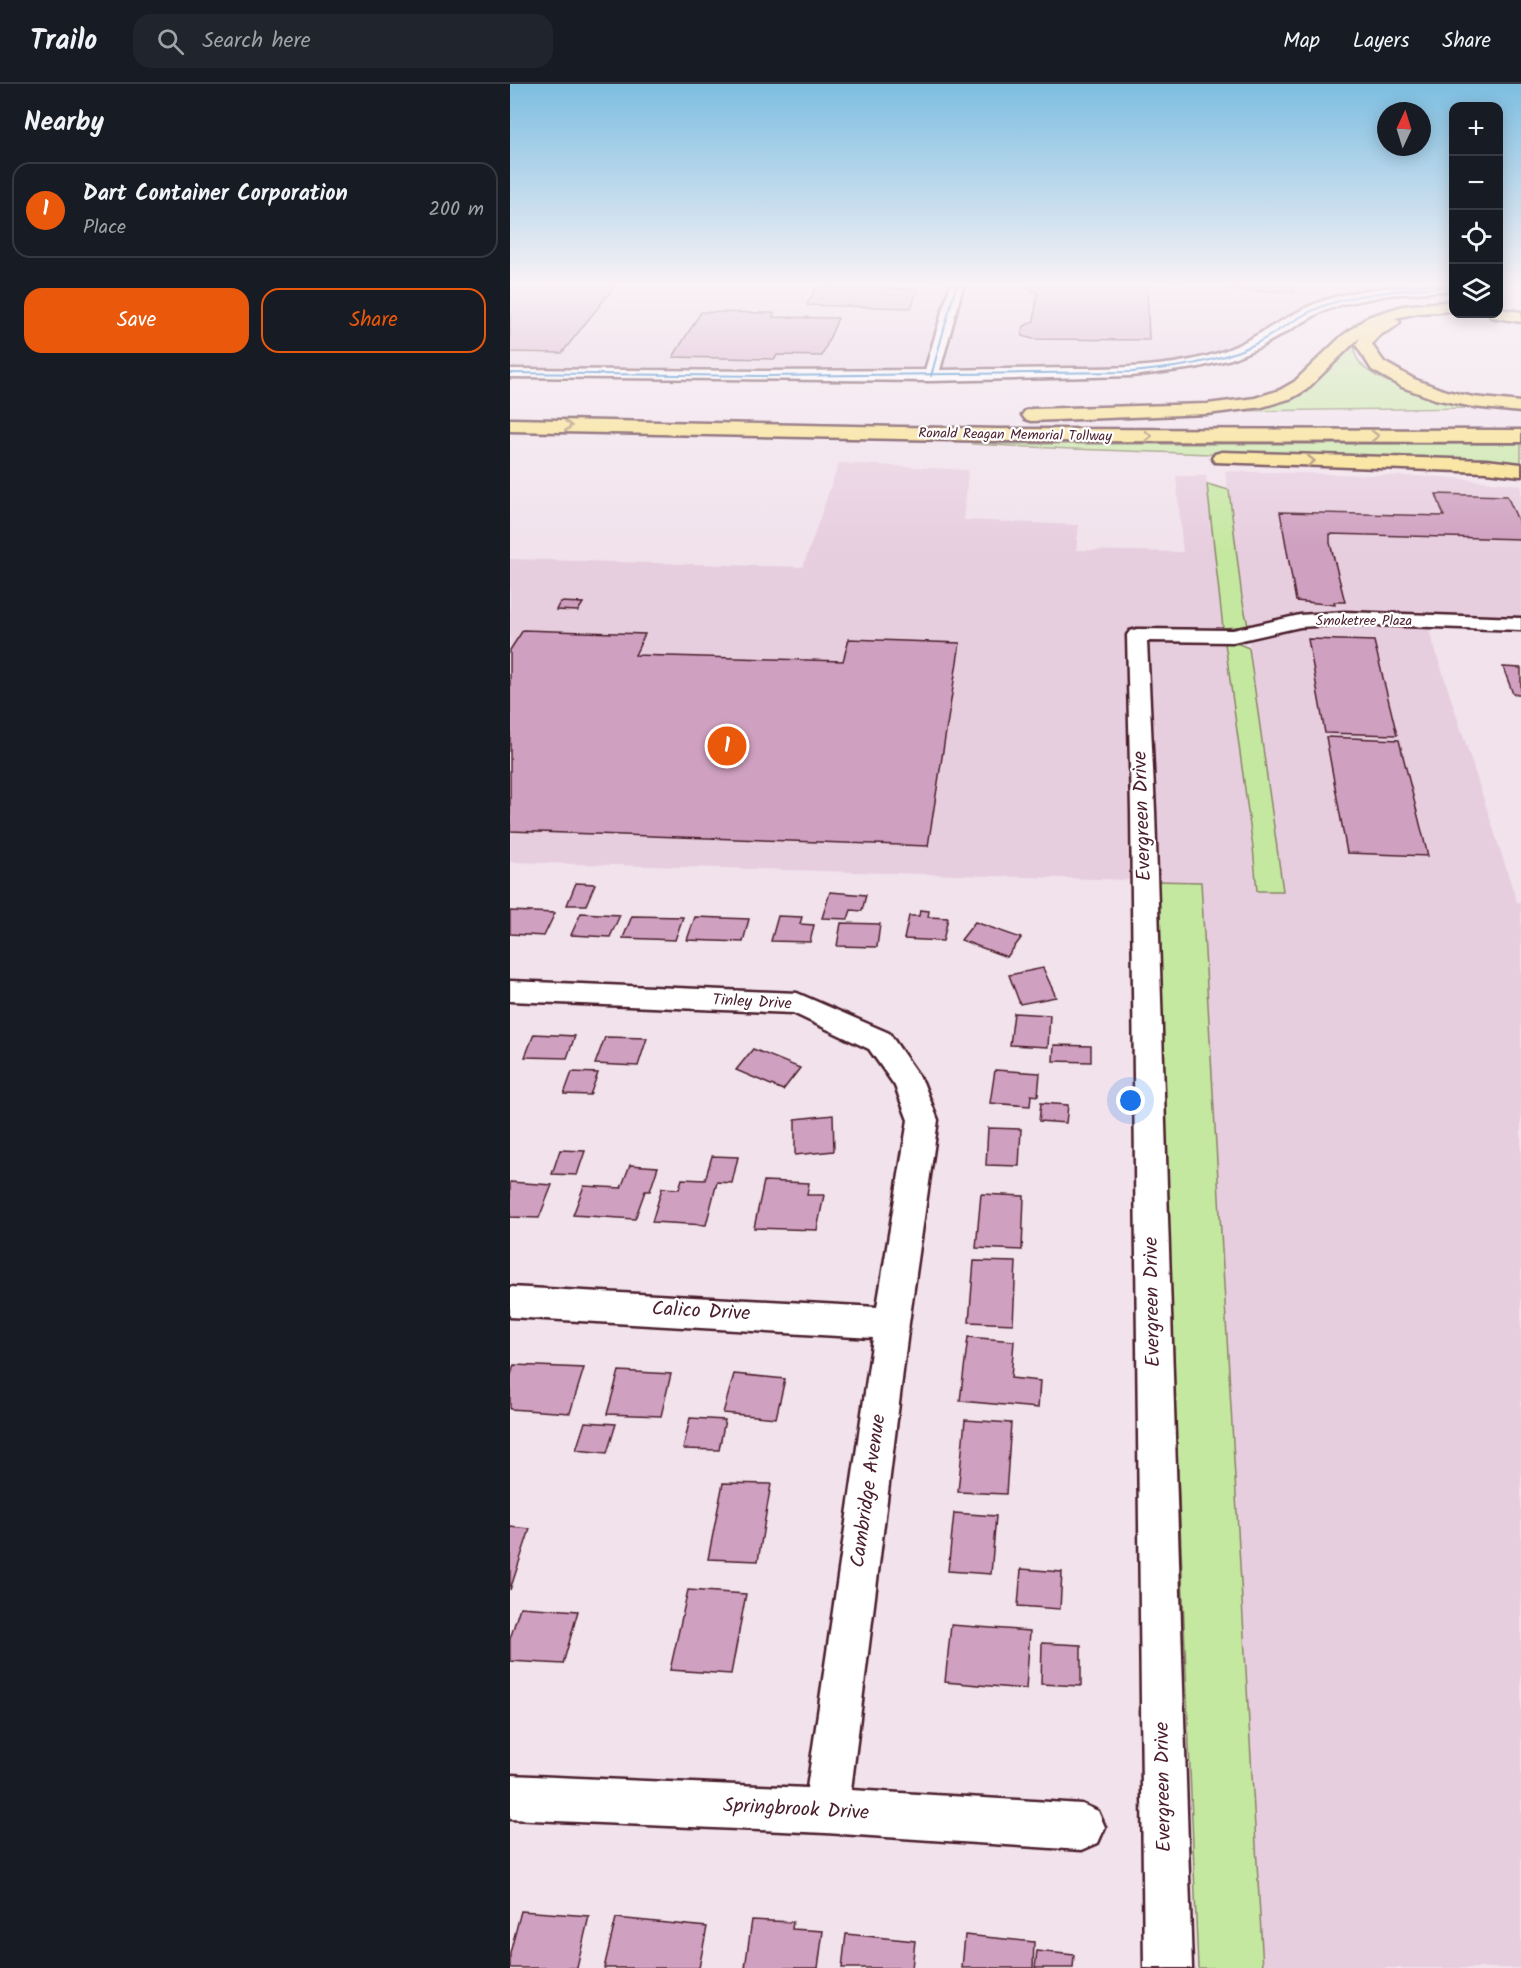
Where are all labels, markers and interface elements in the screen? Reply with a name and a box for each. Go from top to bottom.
search box [133,14,553,68]
text: Trailo [30,19,97,64]
text: Search here [202,24,311,59]
icon: search [154,25,187,58]
text: Map [1283,25,1320,58]
text: Layers [1353,25,1409,58]
text: Share [1442,25,1491,58]
text: Nearby [24,102,104,144]
north arrow [1377,102,1431,156]
map controls [1449,102,1503,318]
button: + [1449,102,1503,156]
button: − [1449,156,1503,210]
text: Dart Container Corporation [83,177,348,212]
text: 1 [42,194,49,226]
text: 200 m [428,194,484,226]
button: locate [1449,210,1503,264]
text: Place [83,212,126,244]
button: layers [1449,264,1503,318]
button: Save [24,288,249,353]
button: Share [261,288,486,353]
one-way arrow [564,420,573,432]
street label: Ronald Reagan Memorial Tollway [918,422,1112,448]
one-way arrow [1143,430,1152,442]
one-way arrow [1370,430,1379,442]
one-way arrow [1306,455,1315,467]
street label: Smoketree Plaza [1316,610,1412,632]
pin: 1 [708,724,746,768]
street label: Evergreen Drive [1125,750,1161,882]
street label: Tinley Drive [712,987,792,1017]
your location [1116,1086,1145,1115]
street label: Evergreen Drive [1136,1237,1170,1367]
street label: Calico Drive [651,1293,751,1331]
street label: Cambridge Avenue [842,1412,896,1570]
street label: Evergreen Drive [1147,1722,1181,1852]
street label: Springbrook Drive [722,1790,870,1830]

